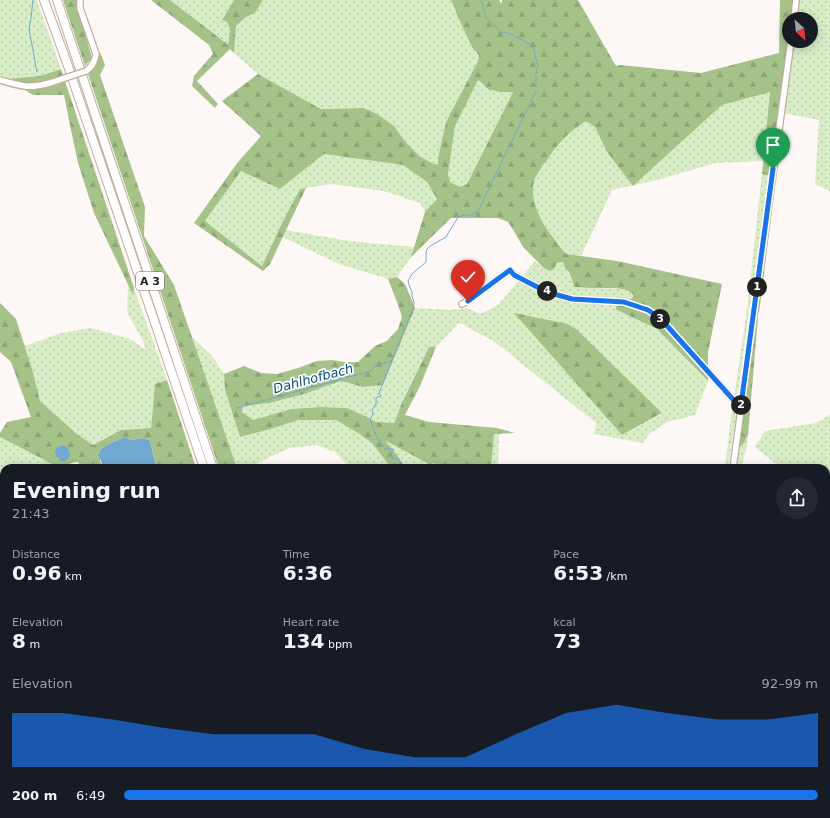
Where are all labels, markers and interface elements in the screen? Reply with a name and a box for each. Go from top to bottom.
north arrow [782,12,818,48]
map controls [782,12,818,48]
pin [756,128,790,169]
icon: arrive [762,134,784,156]
pin [451,260,485,301]
icon: check [457,266,479,288]
road number: A 3 [136,272,164,290]
pin: 1 [747,277,767,297]
text: 1 [753,280,761,293]
pin: 4 [537,281,557,301]
text: 4 [543,284,551,297]
pin: 3 [650,309,670,329]
text: 3 [656,312,664,325]
water label: Dahlhofbach [271,361,355,396]
pin: 2 [731,395,751,415]
text: 2 [737,398,745,411]
button: share [776,477,818,519]
text: Evening run [12,478,161,503]
text: 21:43 [12,506,49,521]
text: Distance [12,548,60,561]
text: Time [283,548,310,561]
text: Pace [553,548,579,561]
text: 0.96 [12,561,61,585]
text: 6:36 [283,561,332,585]
text: 6:53 [553,561,603,585]
text: km [61,570,82,583]
text: /km [603,570,627,583]
text: Elevation [12,616,63,629]
text: Heart rate [283,616,339,629]
text: kcal [553,616,576,629]
text: 8 [12,629,26,653]
text: 134 [283,629,324,653]
text: 73 [553,629,581,653]
text: m [26,638,40,651]
text: bpm [324,638,353,651]
text: Elevation [12,676,72,691]
text: 92–99 m [762,676,818,691]
text: 200 m [12,788,57,803]
text: 6:49 [76,788,105,803]

